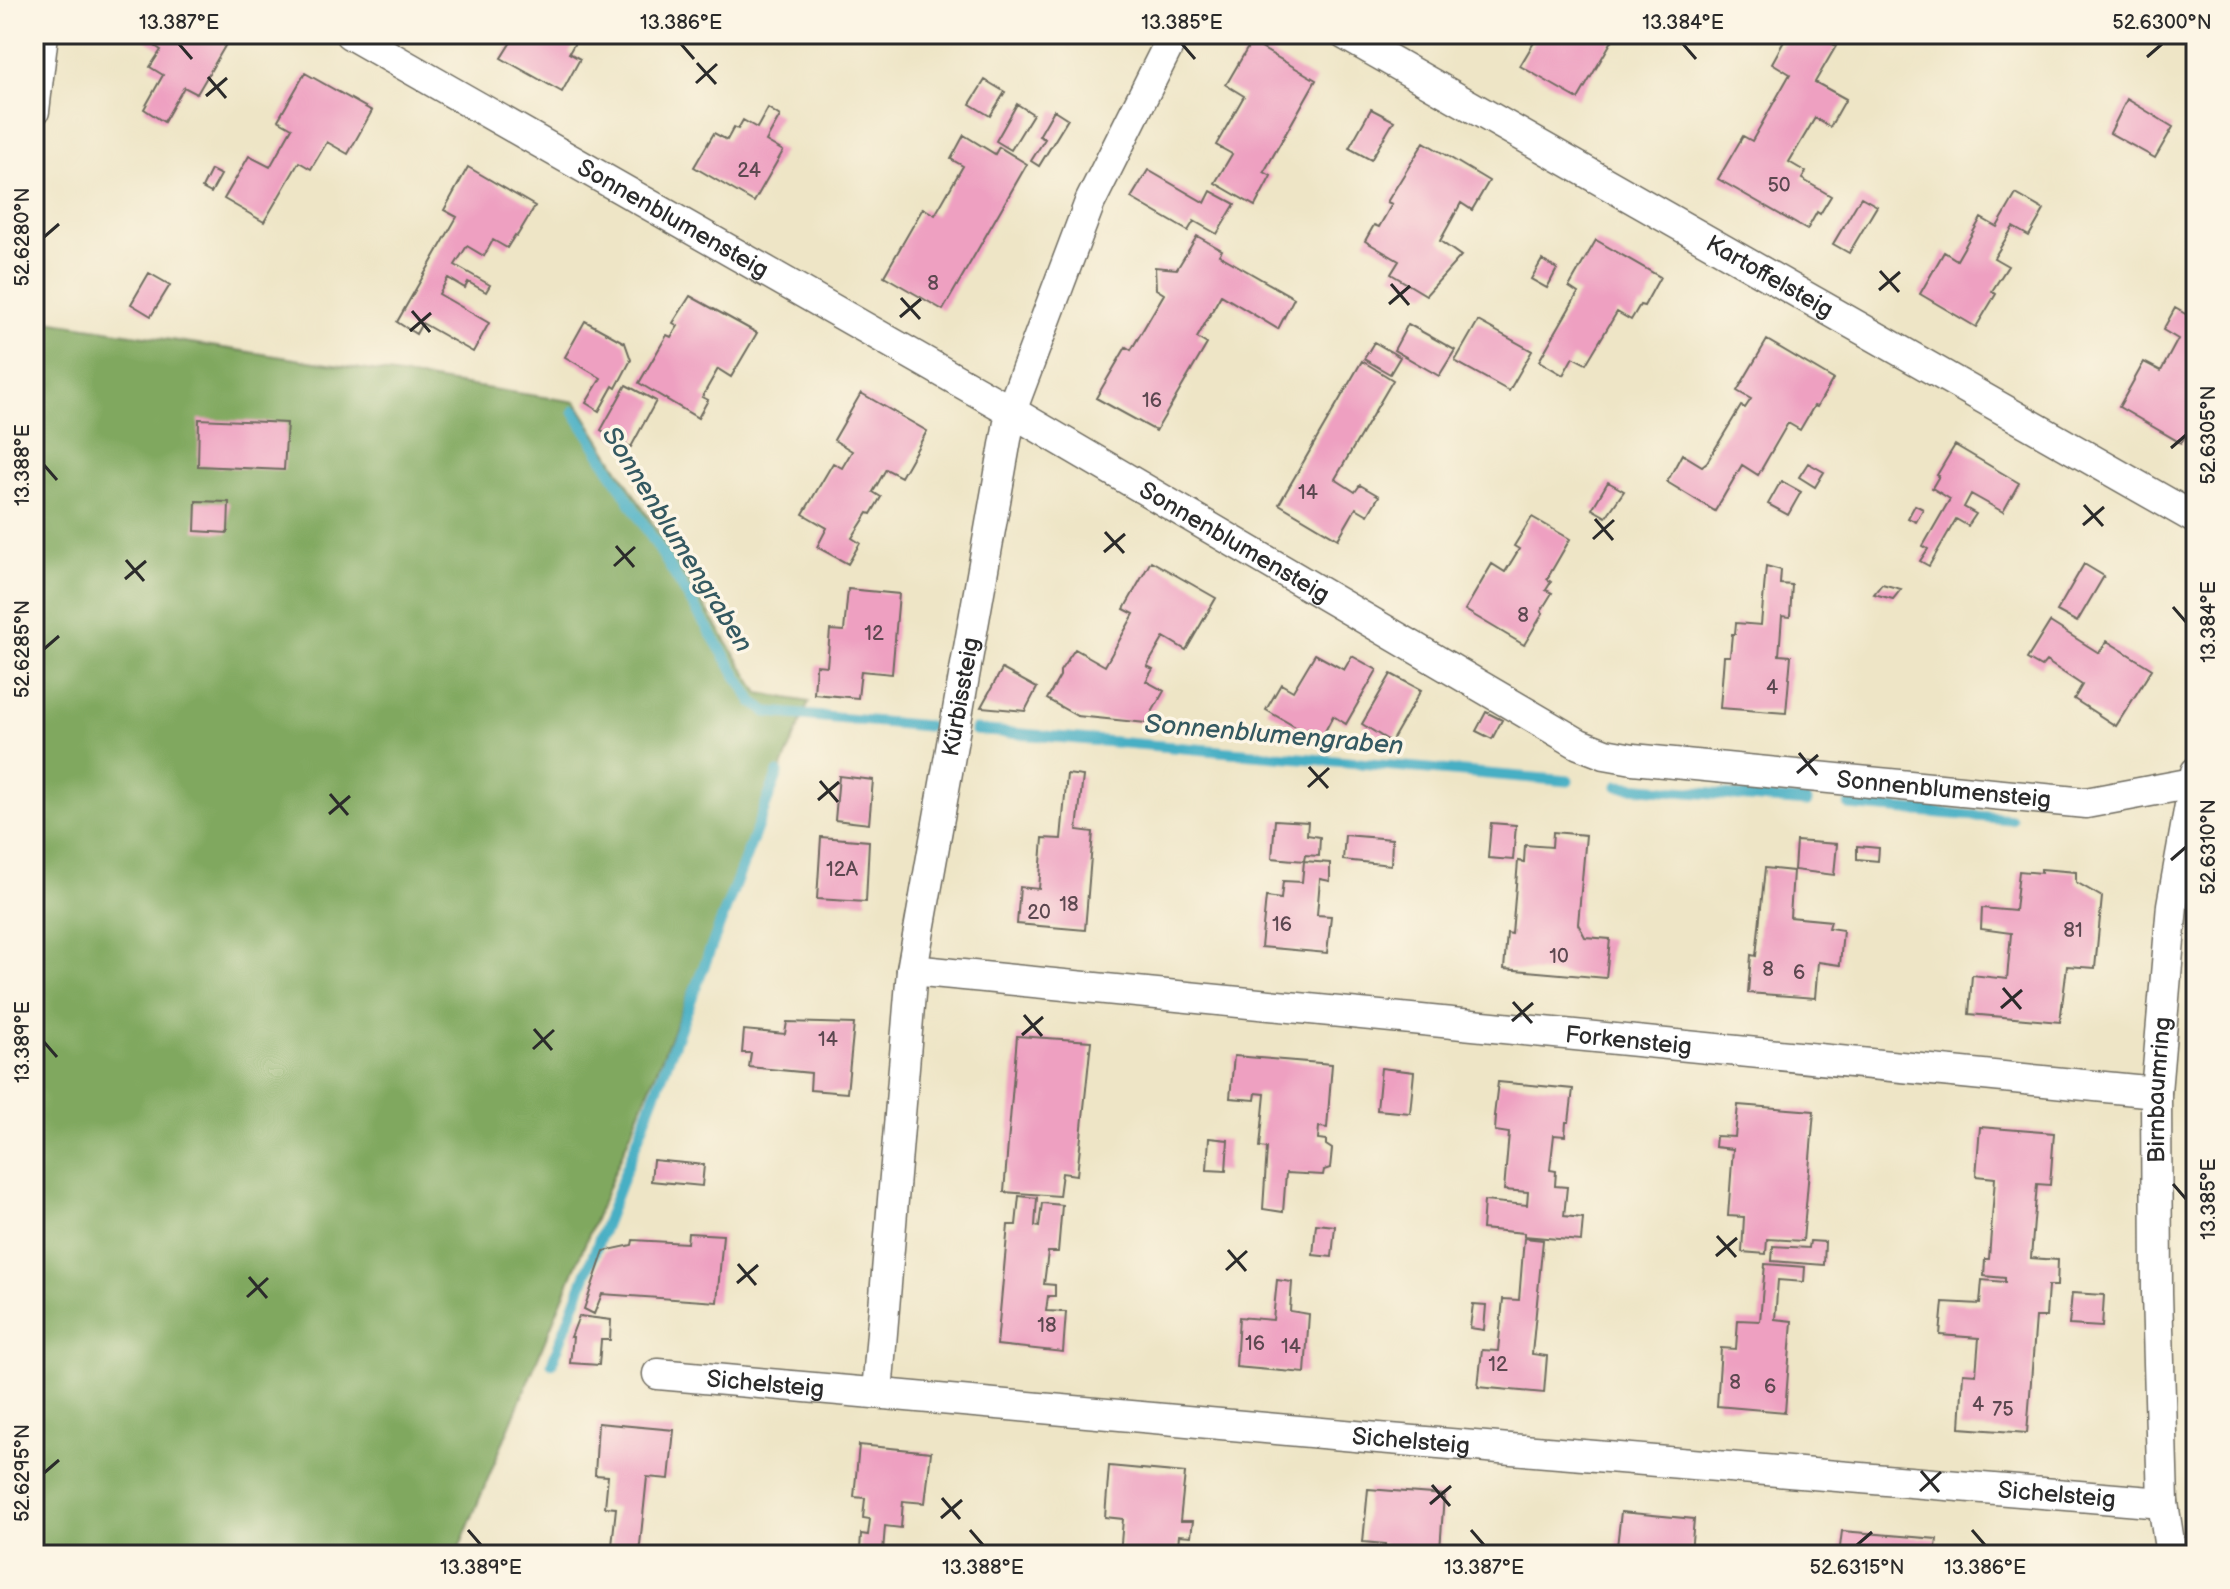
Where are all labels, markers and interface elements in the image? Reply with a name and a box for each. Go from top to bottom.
text: 13.387°E [139,11,219,35]
text: 13.386°E [640,11,722,35]
text: 13.385°E [1141,11,1223,35]
text: 13.384°E [1642,11,1724,35]
text: 52.6300°N [2112,11,2212,35]
street label: Sonnenblumensteig [572,153,774,285]
house number: 24 [737,159,761,183]
house number: 50 [1767,174,1791,198]
text: 52.6280°N [11,188,35,286]
street label: Kartoffelsteig [1701,229,1838,325]
house number: 8 [927,272,939,296]
text: 52.6305°N [2197,386,2221,484]
house number: 16 [1142,389,1162,413]
water label: Sonnenblumengraben [595,421,759,658]
text: 13.388°E [11,424,35,506]
street label: Sonnenblumensteig [1134,475,1334,609]
house number: 14 [1298,481,1318,505]
text: 13.384°E [2197,581,2221,663]
text: 52.6285°N [11,600,35,698]
house number: 8 [1517,604,1529,628]
house number: 12 [864,622,884,646]
street label: Kürbissteig [936,635,986,759]
house number: 4 [1766,676,1778,700]
water label: Sonnenblumengraben [1143,709,1405,762]
street label: Sonnenblumensteig [1835,765,2052,815]
text: 52.6310°N [2197,799,2221,895]
house number: 12A [826,858,859,882]
house number: 18 [1059,893,1079,917]
house number: 20 [1027,901,1051,925]
house number: 16 [1272,913,1292,937]
house number: 81 [2063,919,2083,943]
house number: 10 [1549,945,1569,969]
house number: 8 [1762,958,1774,982]
house number: 6 [1793,961,1805,985]
text: 13.389°E [11,1001,35,1083]
street label: Birnbaumring [2142,1016,2177,1163]
street label: Forkensteig [1564,1020,1693,1061]
house number: 14 [818,1028,838,1052]
text: 13.385°E [2197,1158,2221,1240]
house number: 18 [1037,1314,1057,1338]
house number: 16 [1245,1332,1265,1356]
house number: 14 [1281,1335,1301,1359]
house number: 12 [1488,1353,1508,1377]
street label: Sichelsteig [705,1364,826,1404]
house number: 8 [1729,1371,1741,1395]
house number: 6 [1764,1375,1776,1399]
house number: 4 [1972,1393,1984,1417]
house number: 75 [1992,1398,2014,1422]
street label: Sichelsteig [1351,1422,1471,1461]
text: 52.6295°N [11,1424,35,1522]
street label: Sichelsteig [1997,1475,2117,1514]
text: 13.389°E [440,1556,522,1580]
text: 13.388°E [942,1556,1024,1580]
text: 13.387°E [1444,1556,1524,1580]
text: 52.6315°N [1810,1556,1904,1580]
text: 13.386°E [1944,1556,2026,1580]

